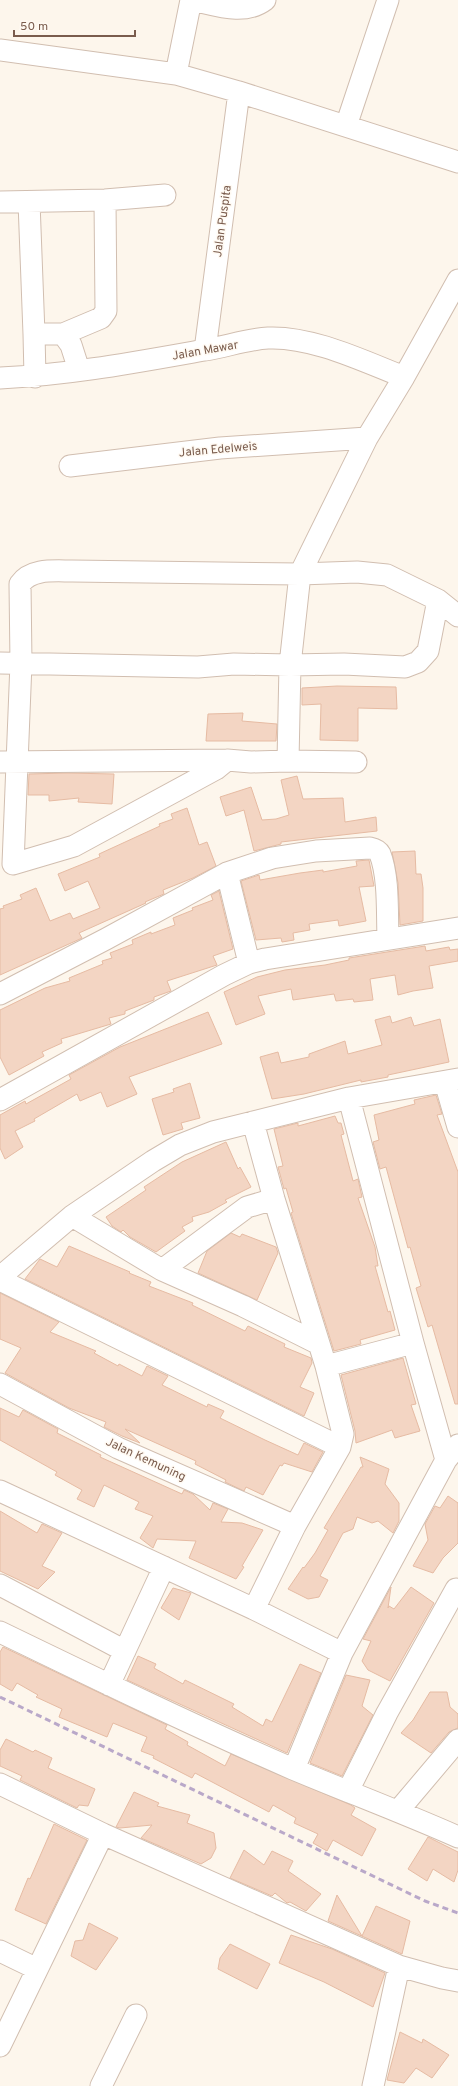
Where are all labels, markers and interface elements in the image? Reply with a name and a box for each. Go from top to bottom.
scale bar [14,12,135,38]
text: 50 m [20,19,48,35]
street label: Jalan Puspita [210,184,236,258]
street label: Jalan Mawar [171,337,240,365]
street label: Jalan Edelweis [178,439,258,461]
street label: Jalan Kemuning [103,1434,188,1485]

